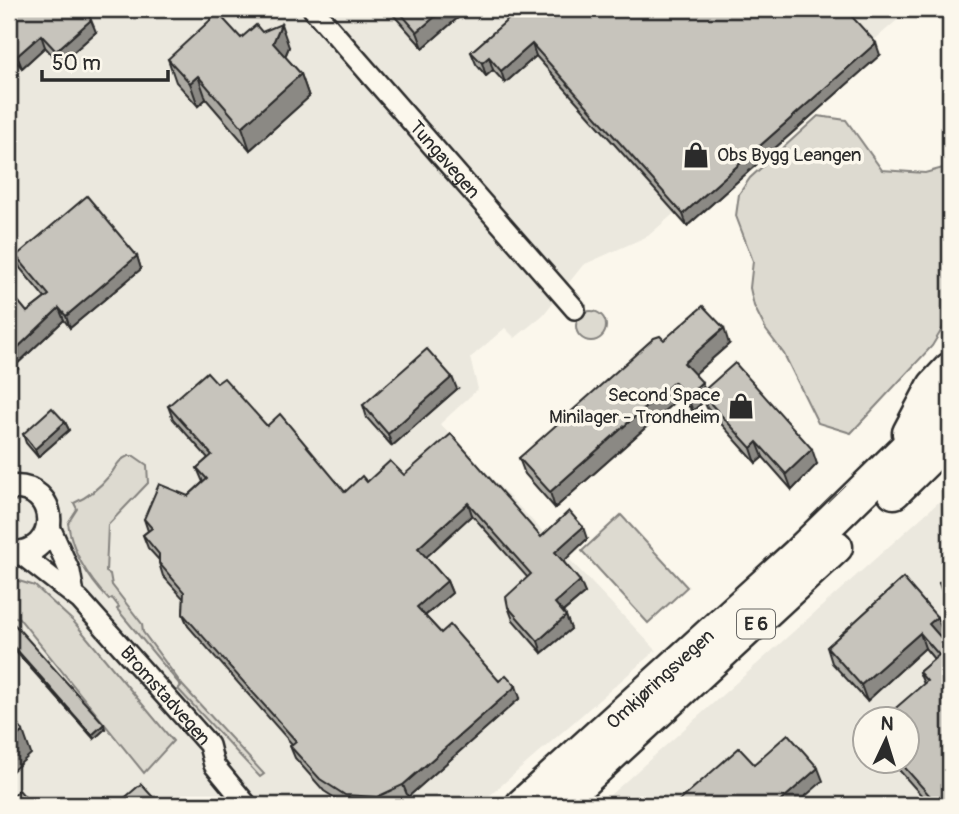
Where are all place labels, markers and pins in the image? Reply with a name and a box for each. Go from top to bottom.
shop icon: Obs Bygg Leangen [681,140,711,170]
place label: Obs Bygg Leangen [717,143,862,167]
place label: Second Space Minilager - Trondheim [549,383,721,429]
shop icon: Second Space Minilager - Trondheim [726,391,756,421]

